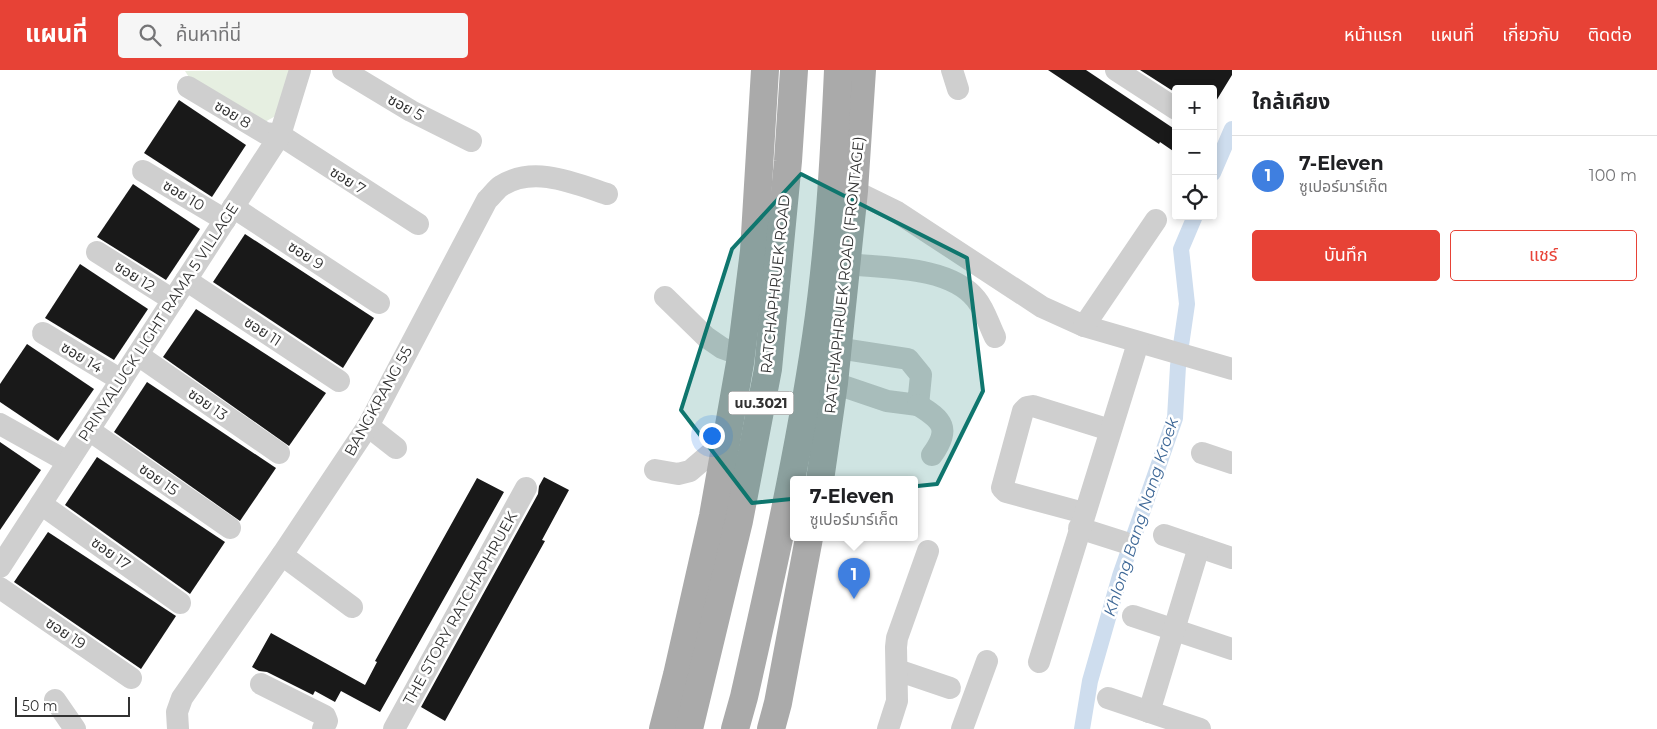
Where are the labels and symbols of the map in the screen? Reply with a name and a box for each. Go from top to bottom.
street label: ซอย 5 [385,89,427,125]
street label: ซอย 8 [211,96,255,132]
street label: RATCHAPHRUEK ROAD (FRONTAGE) [820,135,868,415]
street label: ซอย 7 [327,162,370,198]
street label: ซอย 10 [160,175,208,215]
street label: RATCHAPHRUEK ROAD [756,194,794,374]
street label: PRINYALUCK LIGHT RAMA 5 VILLAGE [74,199,242,445]
street label: ซอย 9 [284,236,328,274]
street label: ซอย 12 [111,256,159,296]
street label: ซอย 11 [241,312,285,350]
street label: ซอย 14 [58,337,106,377]
street label: BANGKRANG 55 [340,343,416,459]
street label: ซอย 13 [185,384,231,424]
road number: นบ.3021 [728,392,794,414]
water label: Khlong Bang Nang Kroek [1100,414,1183,619]
your location [699,423,725,449]
street label: ซอย 15 [136,459,182,499]
street label: THE STORY RATCHAPHRUEK [399,508,521,708]
street label: ซอย 17 [88,532,135,574]
pin: 1 [838,558,870,599]
street label: ซอย 19 [42,613,90,653]
scale bar [15,694,130,717]

